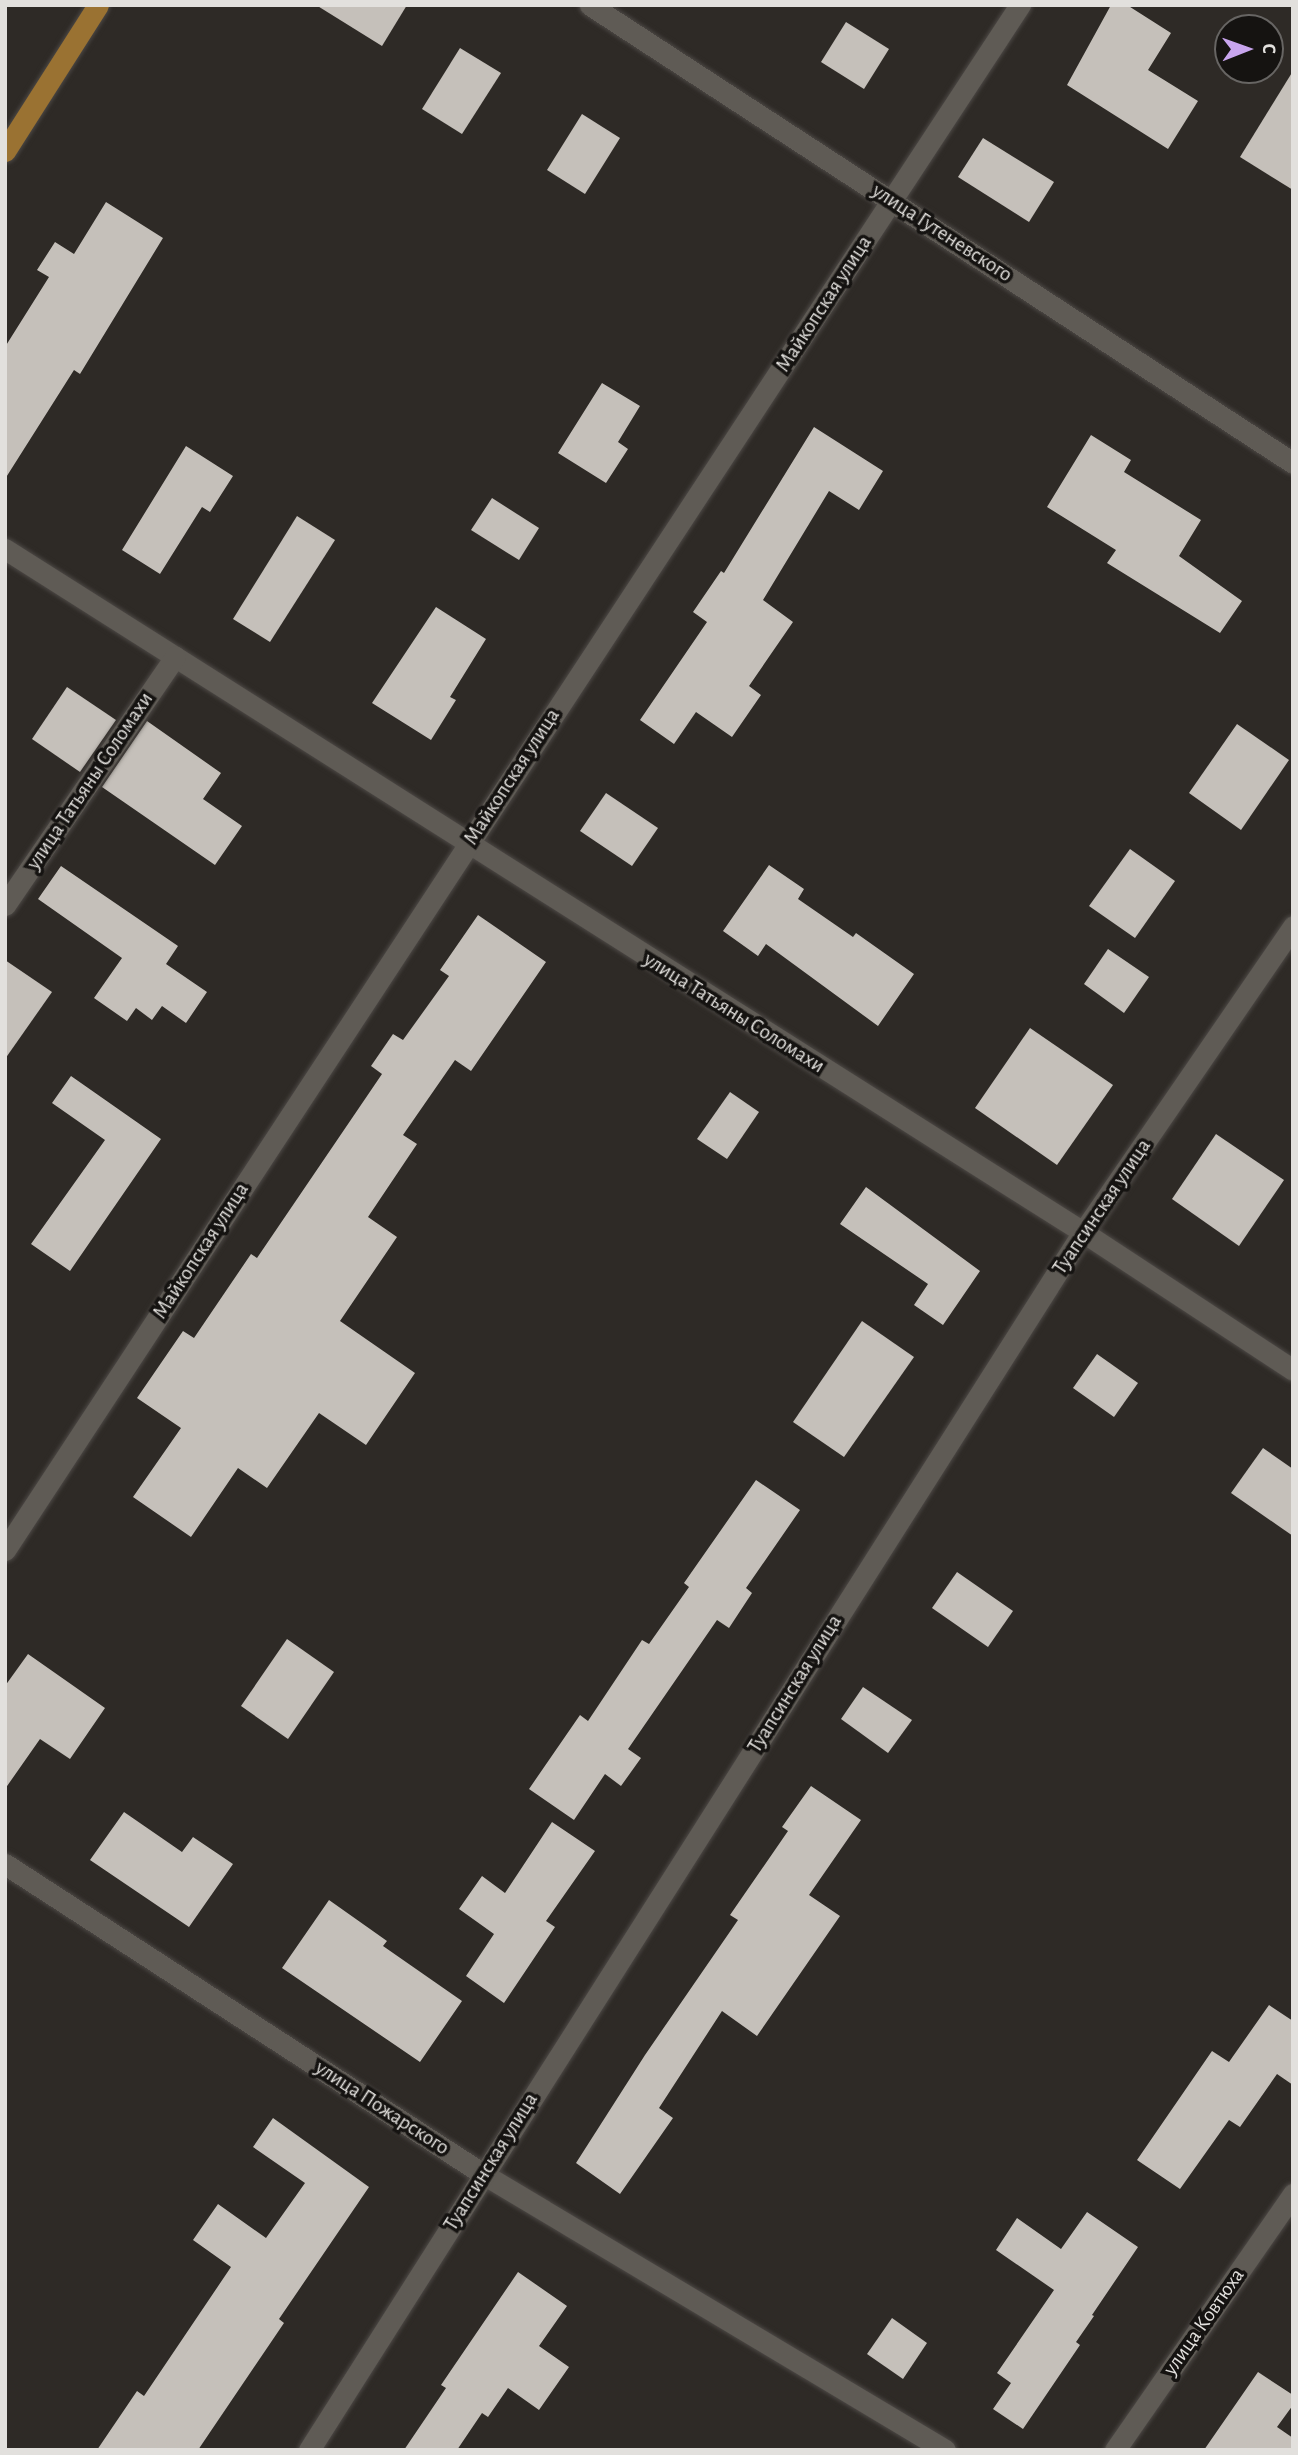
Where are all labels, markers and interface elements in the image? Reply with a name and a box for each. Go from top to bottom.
north arrow [1214,14,1284,84]
text: С [1259,43,1278,54]
street label: улица Гутеневского [867,178,1017,288]
street label: Майкопская улица [770,231,878,377]
street label: улица Татьяны Соломахи [21,687,159,875]
street label: Майкопская улица [458,704,566,850]
street label: улица Татьяны Соломахи [639,947,829,1079]
street label: Туапсинская улица [1047,1134,1157,1280]
street label: Майкопская улица [147,1178,255,1324]
street label: Туапсинская улица [742,1610,848,1758]
street label: улица Пожарского [310,2055,454,2161]
street label: Туапсинская улица [438,2088,544,2236]
street label: улица Ковтюха [1158,2264,1250,2380]

